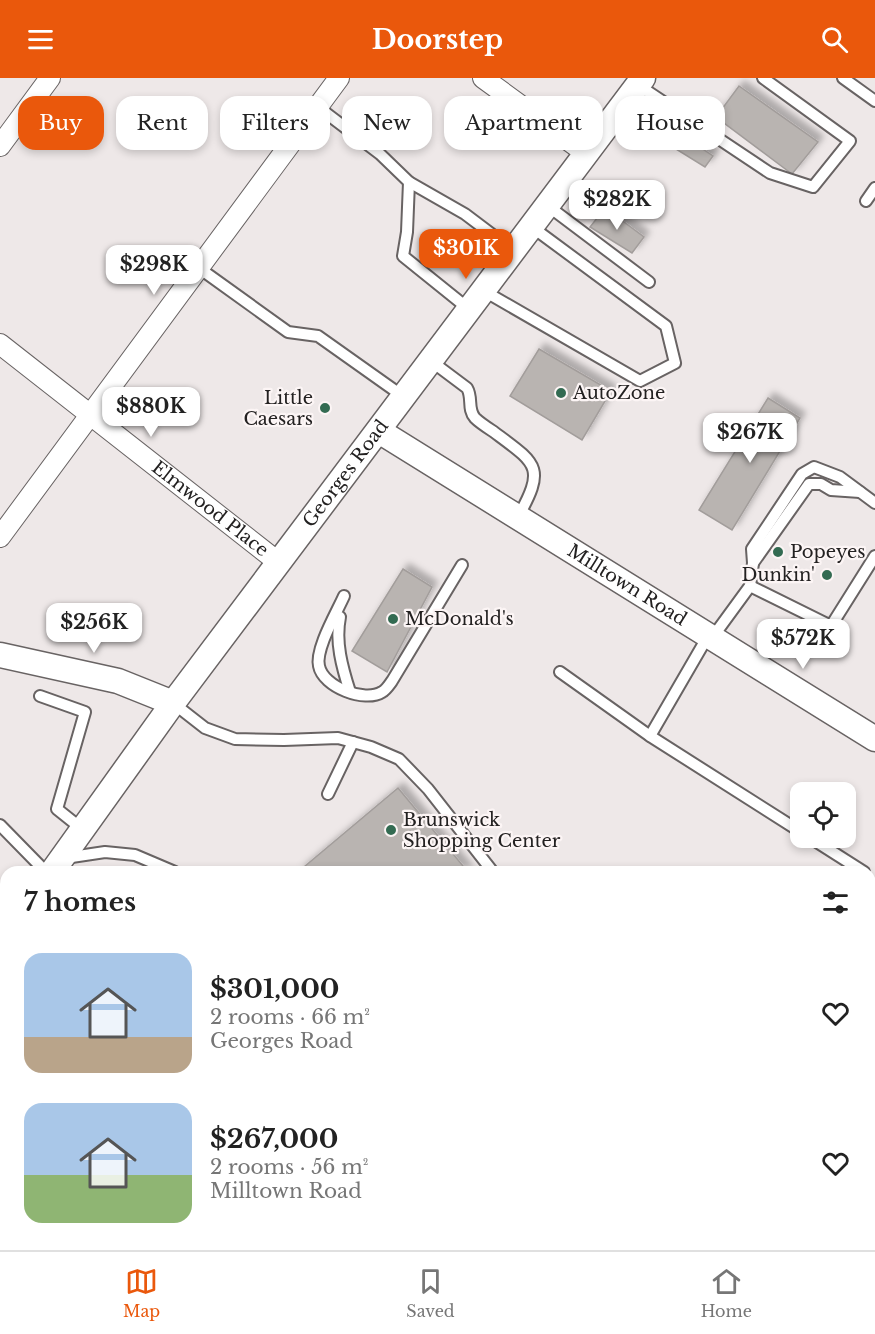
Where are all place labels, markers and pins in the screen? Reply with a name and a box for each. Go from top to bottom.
pin: $282K [575,180,659,231]
pin: $301K [424,229,508,280]
pin: $298K [112,245,196,296]
place label: AutoZone [572,382,665,404]
marker: AutoZone [554,386,568,400]
pin: $880K [109,387,193,438]
place label: Little Caesars [243,387,313,430]
marker: Little Caesars [318,401,332,415]
pin: $267K [708,413,792,464]
place label: Popeyes [790,541,866,563]
marker: Popeyes [771,545,785,559]
place label: Dunkin' [742,564,815,586]
marker: Dunkin' [820,568,834,582]
pin: $256K [52,603,136,654]
place label: McDonald's [405,608,514,630]
marker: McDonald's [386,612,400,626]
pin: $572K [761,619,845,670]
place label: Brunswick Shopping Center [403,809,561,852]
marker: Brunswick Shopping Center [384,823,398,837]

